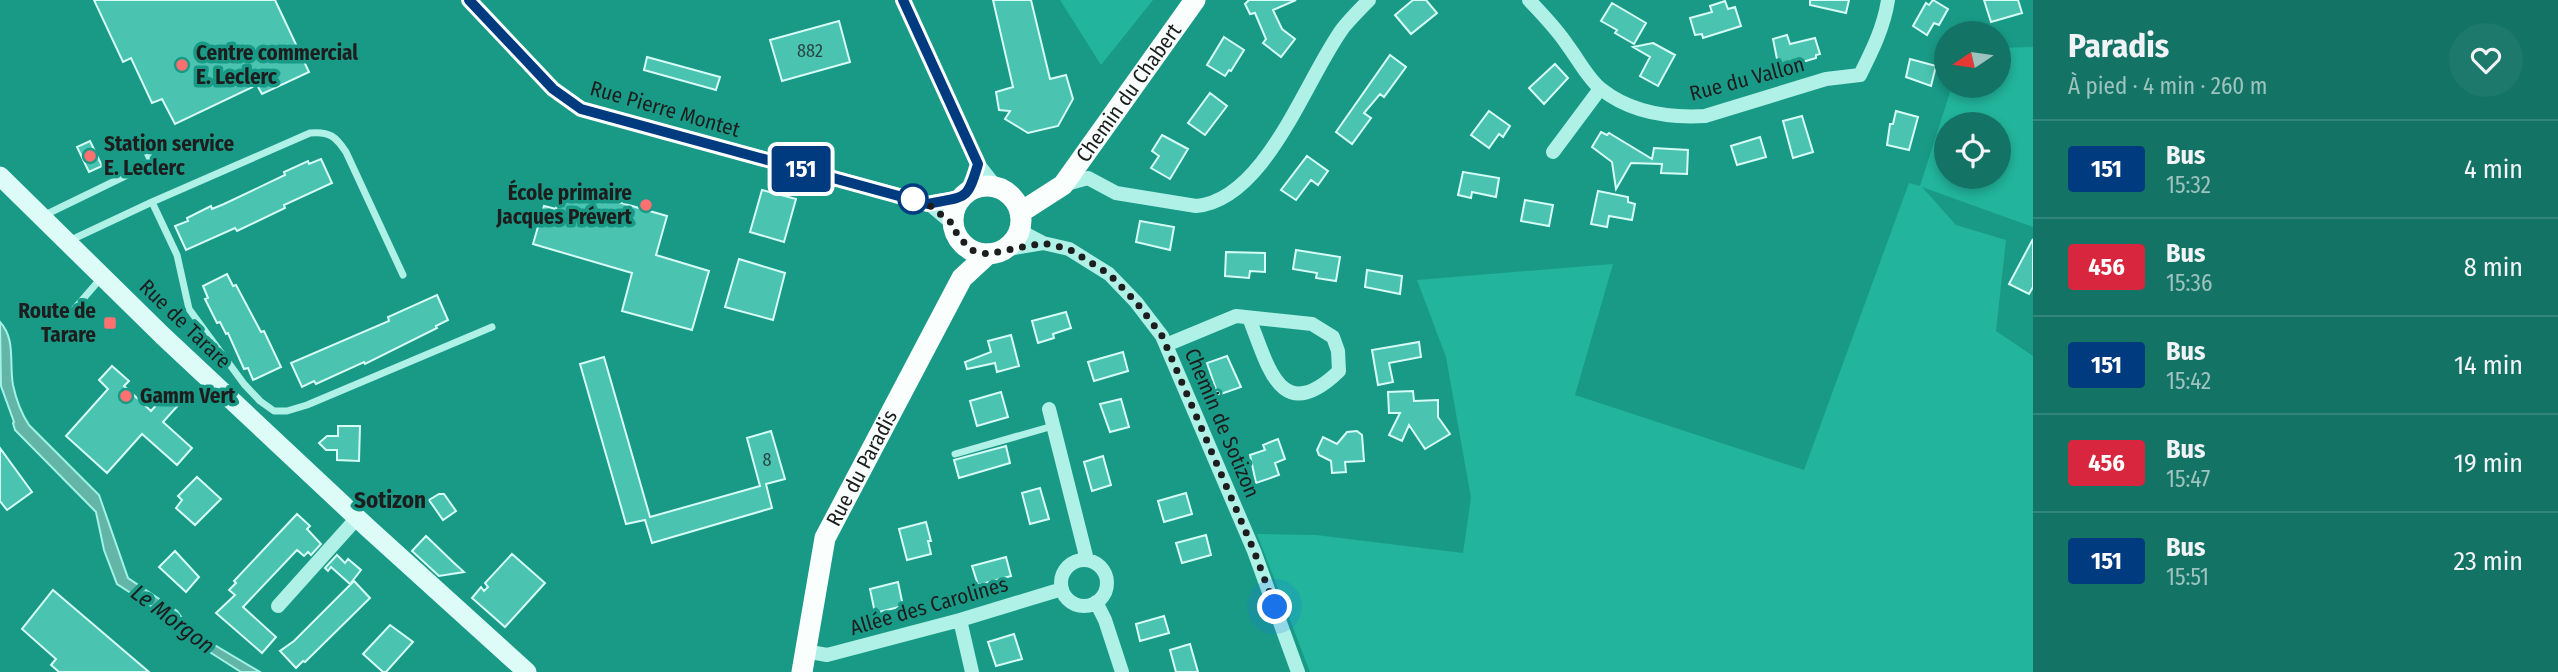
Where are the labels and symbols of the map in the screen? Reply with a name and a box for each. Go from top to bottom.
street label: Chemin du Chabert [1070,18,1187,167]
north arrow [1934,21,2011,98]
place label: Centre commercial E. Leclerc [196,40,358,90]
house number: 882 [797,40,823,62]
street label: Rue du Vallon [1687,51,1807,107]
marker: Centre commercial E. Leclerc [174,57,190,73]
street label: Rue Pierre Montet [587,75,743,143]
place label: Station service E. Leclerc [104,131,235,181]
line badge: 151 [761,146,841,192]
marker: Station service E. Leclerc [82,148,98,164]
place label: École primaire Jacques Prévert [495,179,633,230]
unlabelled marker [898,184,928,214]
marker: École primaire Jacques Prévert [638,197,654,213]
street label: Rue de Tarare [134,274,236,374]
place label: Route de Tarare [18,298,96,348]
marker: Route de Tarare [102,315,118,331]
street label: Chemin de Sotizon [1179,344,1265,502]
place label: Gamm Vert [140,383,236,409]
marker: Gamm Vert [118,388,134,404]
street label: Rue du Paradis [821,406,903,531]
house number: 8 [763,449,772,471]
district label: Sotizon [354,486,426,514]
street label: Allée des Carolines [847,571,1011,641]
water label: Le Morgon [126,578,220,660]
your location [1257,589,1292,624]

